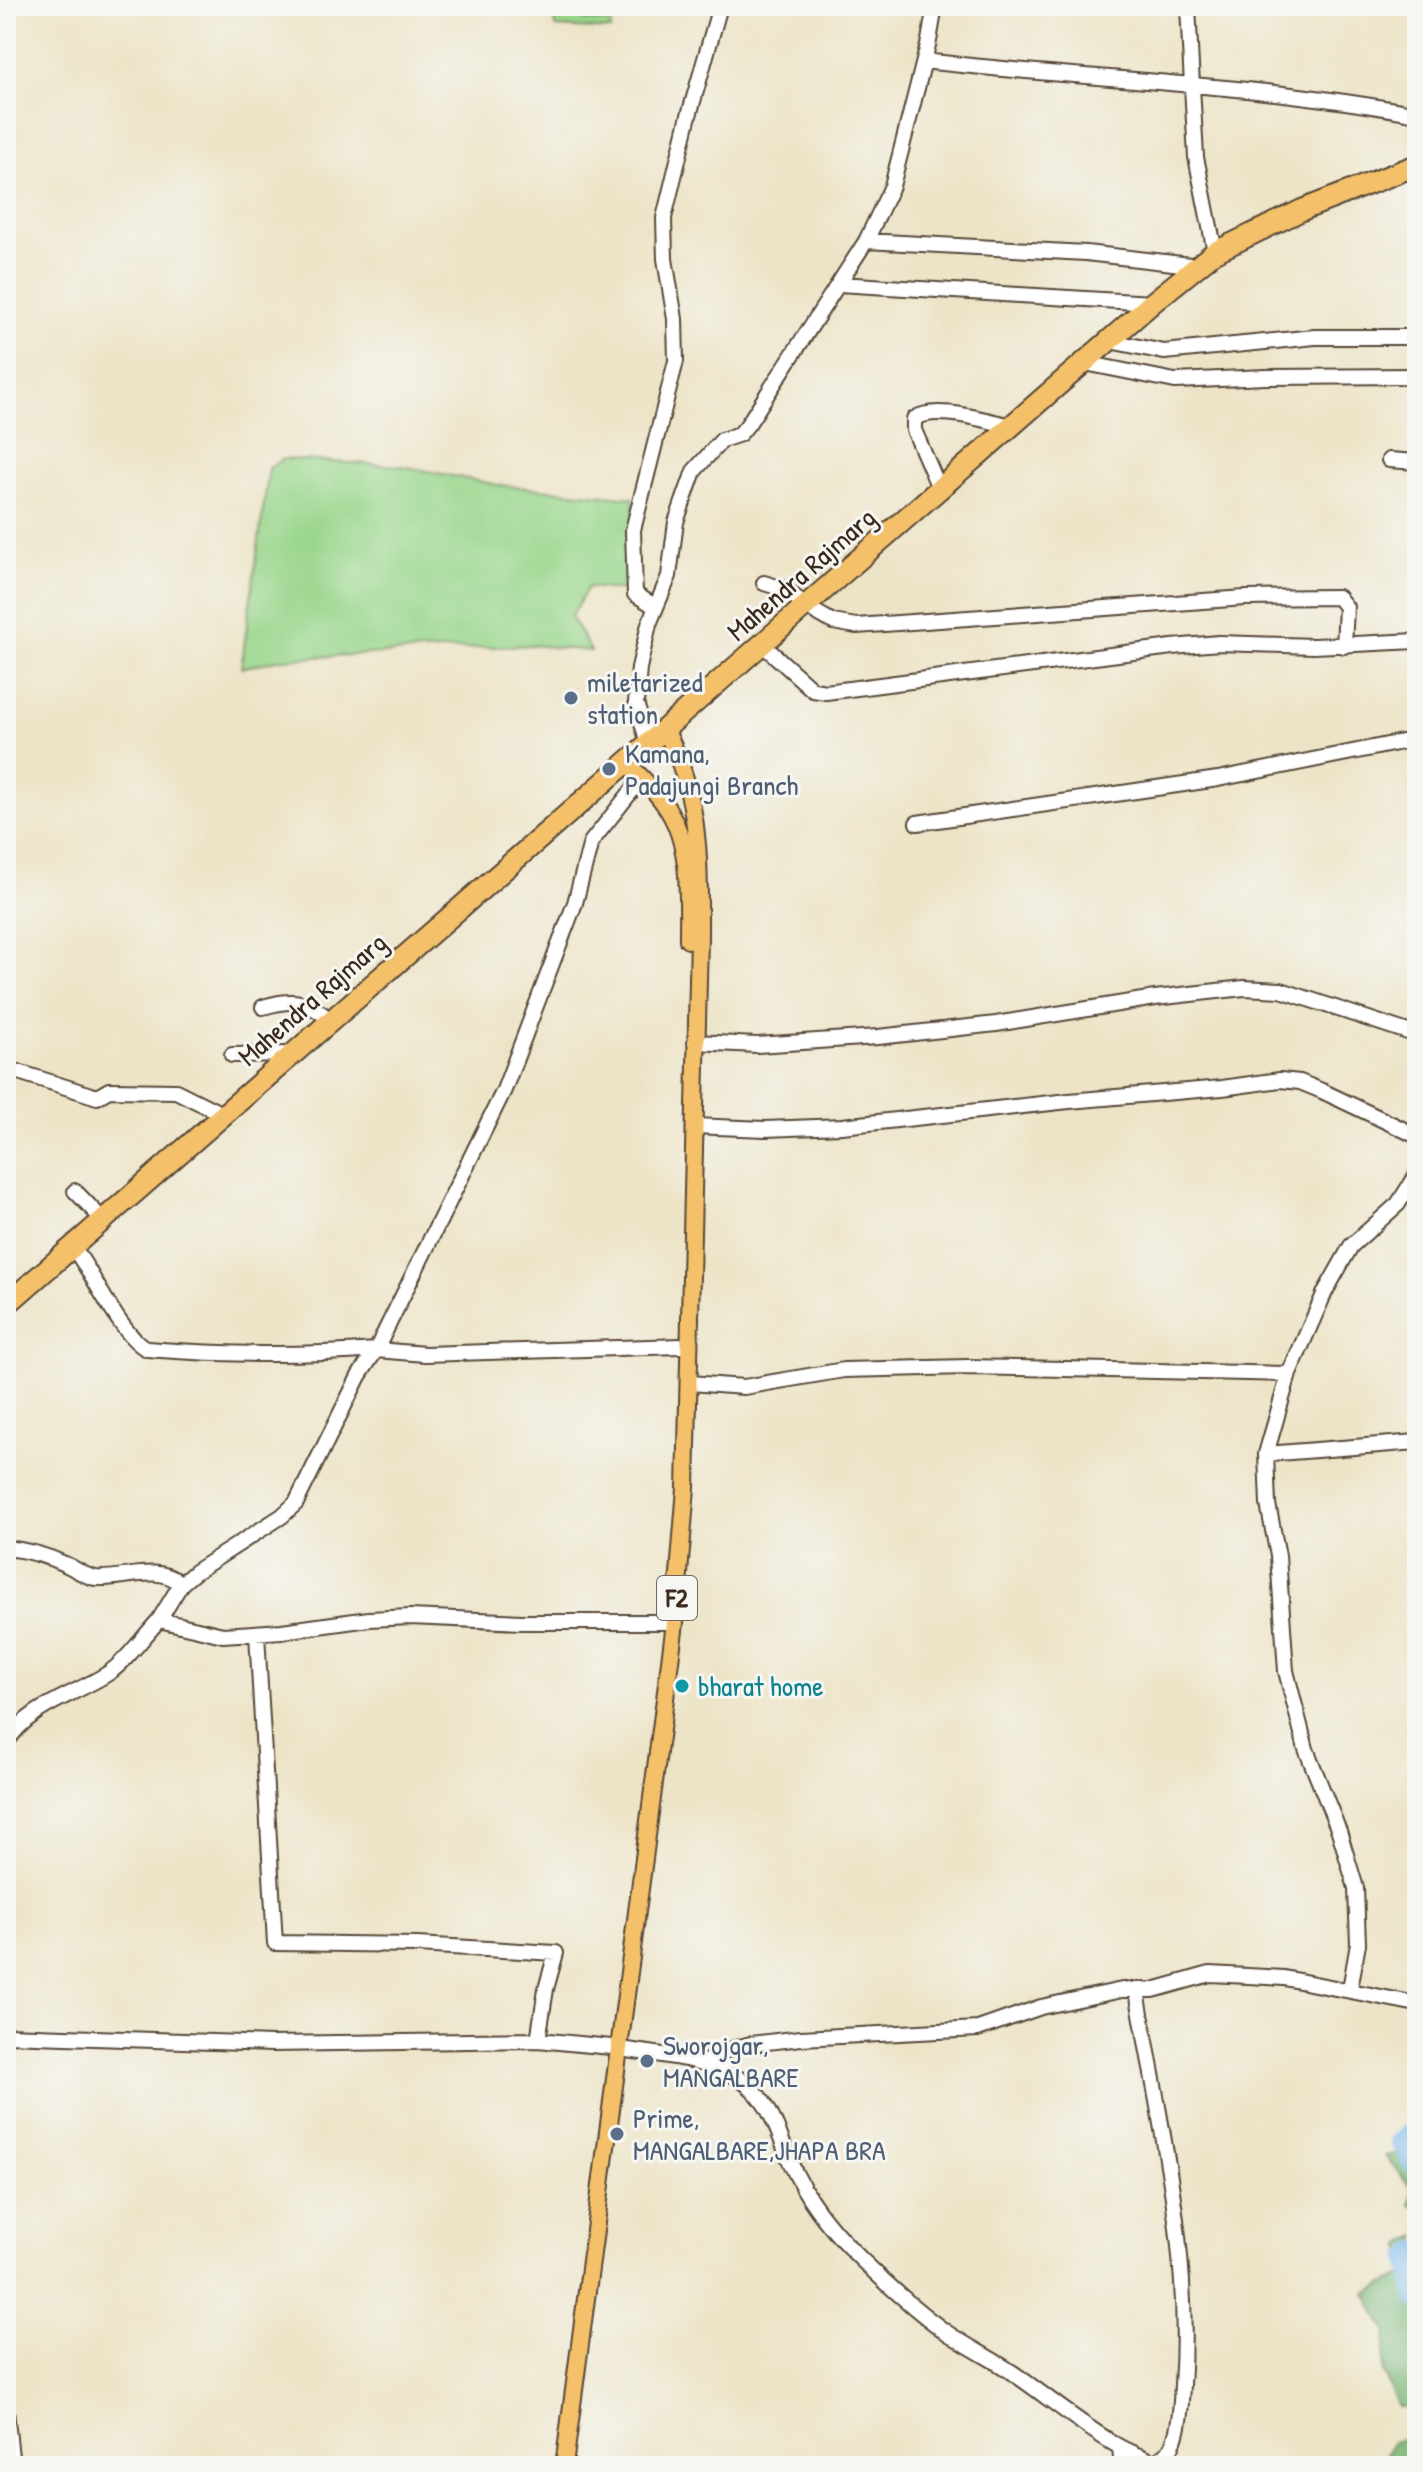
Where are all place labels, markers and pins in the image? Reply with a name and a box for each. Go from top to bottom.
place label: miletarized station [587,663,703,733]
marker: miletarized station [562,689,580,707]
place label: Kamana, Padajungi Branch [625,734,798,804]
marker: Kamana, Padajungi Branch [600,760,618,778]
place label: bharat home [698,1667,823,1705]
marker: bharat home [673,1677,691,1695]
place label: Sworojgar, MANGALBARE [663,2026,799,2096]
marker: Sworojgar, MANGALBARE [638,2052,656,2070]
place label: Prime, MANGALBARE,JHAPA BRA [633,2099,886,2169]
marker: Prime, MANGALBARE,JHAPA BRA [608,2125,626,2143]

